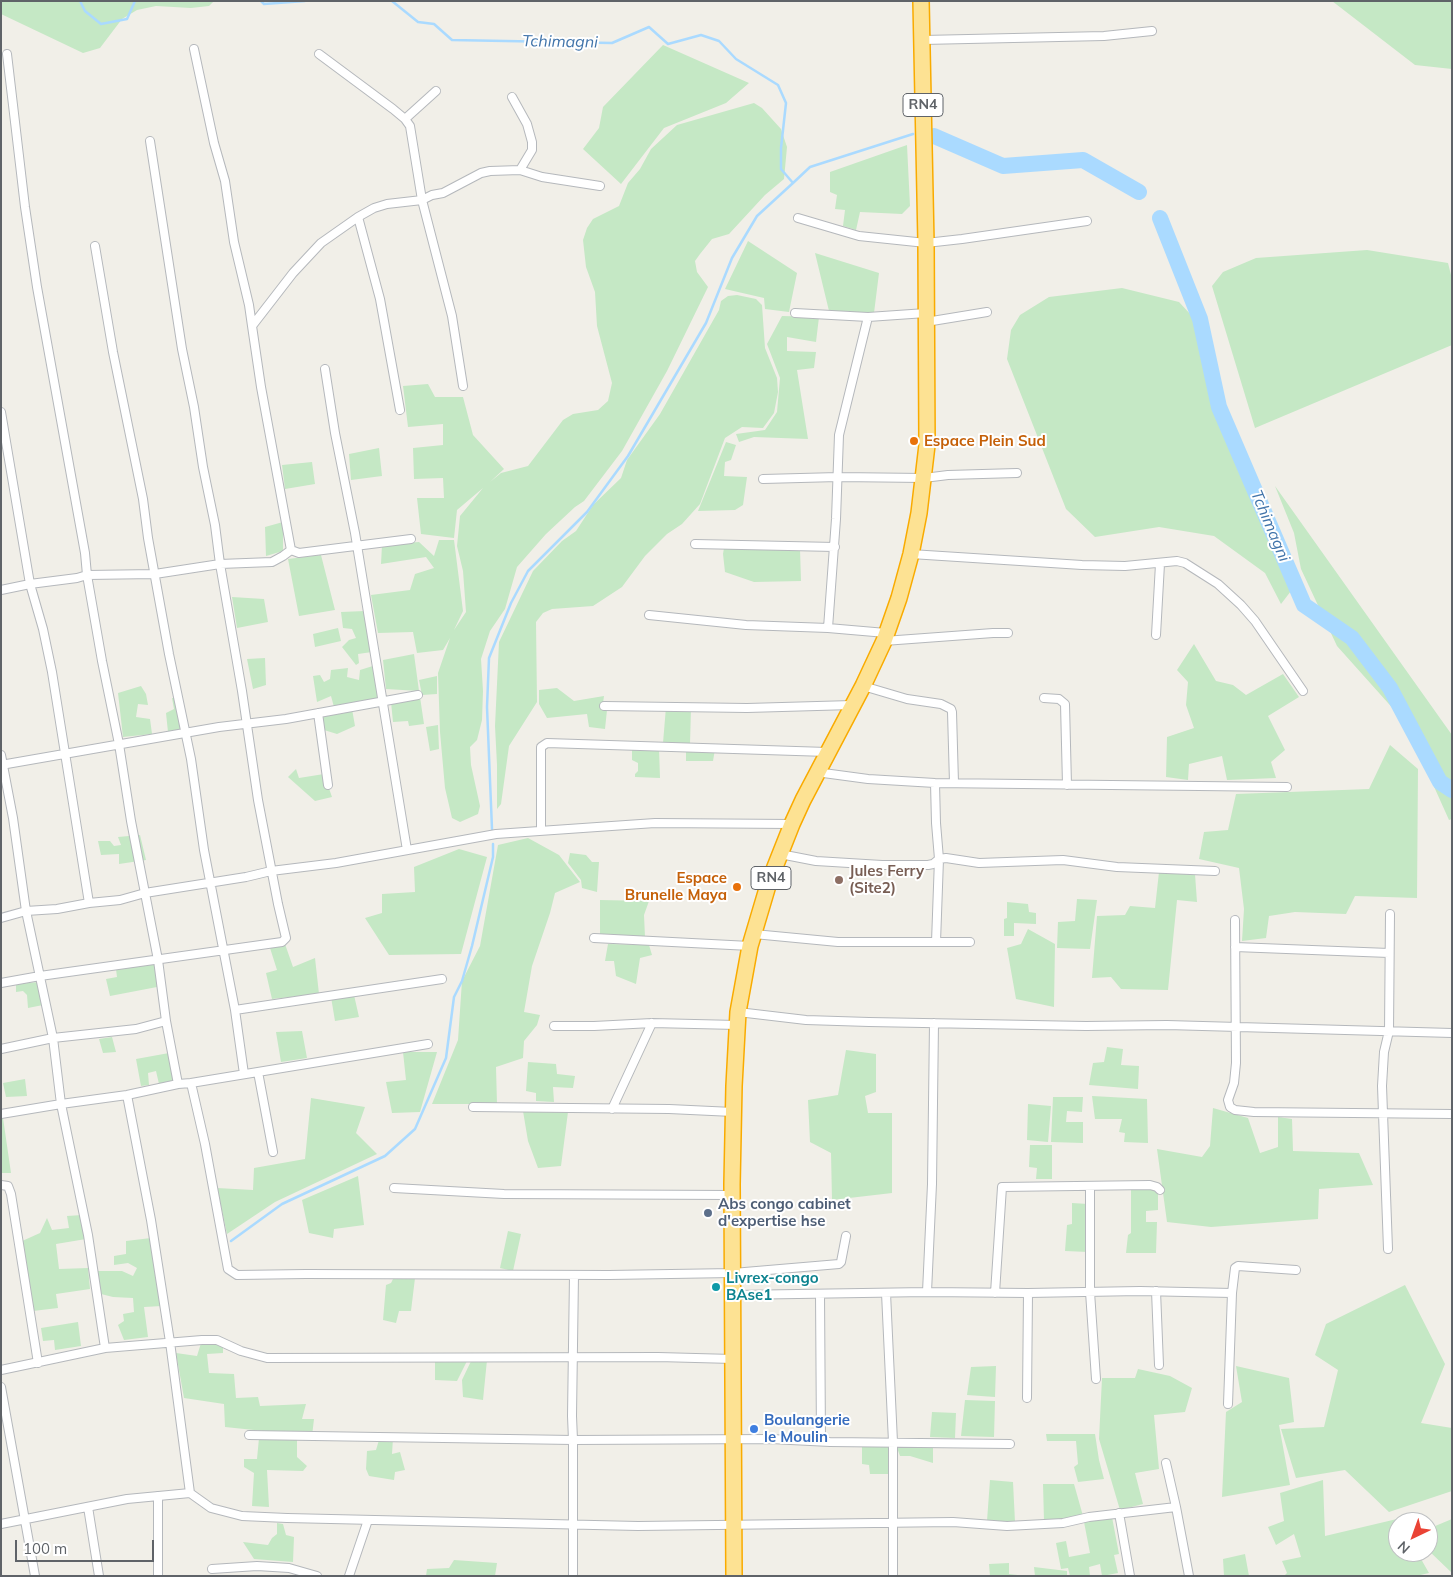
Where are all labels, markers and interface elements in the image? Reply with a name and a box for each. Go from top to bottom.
water label: Tchimagni [522,32,598,52]
road number: RN4 [903,94,943,116]
place label: Espace Plein Sud [924,432,1046,450]
marker: Espace Plein Sud [908,435,920,447]
water label: Tchimagni [1246,487,1294,565]
place label: Jules Ferry (Site2) [849,862,924,897]
road number: RN4 [751,866,791,890]
place label: Espace Brunelle Maya [625,869,727,904]
marker: Jules Ferry (Site2) [833,874,845,886]
marker: Espace Brunelle Maya [731,881,743,893]
place label: Abs congo cabinet d'expertise hse [718,1195,851,1230]
marker: Abs congo cabinet d'expertise hse [702,1207,714,1219]
place label: Livrex-congo BAse1 [726,1269,819,1304]
marker: Livrex-congo BAse1 [710,1281,722,1293]
place label: Boulangerie le Moulin [764,1411,850,1446]
marker: Boulangerie le Moulin [748,1423,760,1435]
north arrow [1388,1512,1438,1562]
scale bar [18,1530,156,1562]
text: N [1394,1537,1414,1558]
text: 100 m [23,1539,67,1558]

